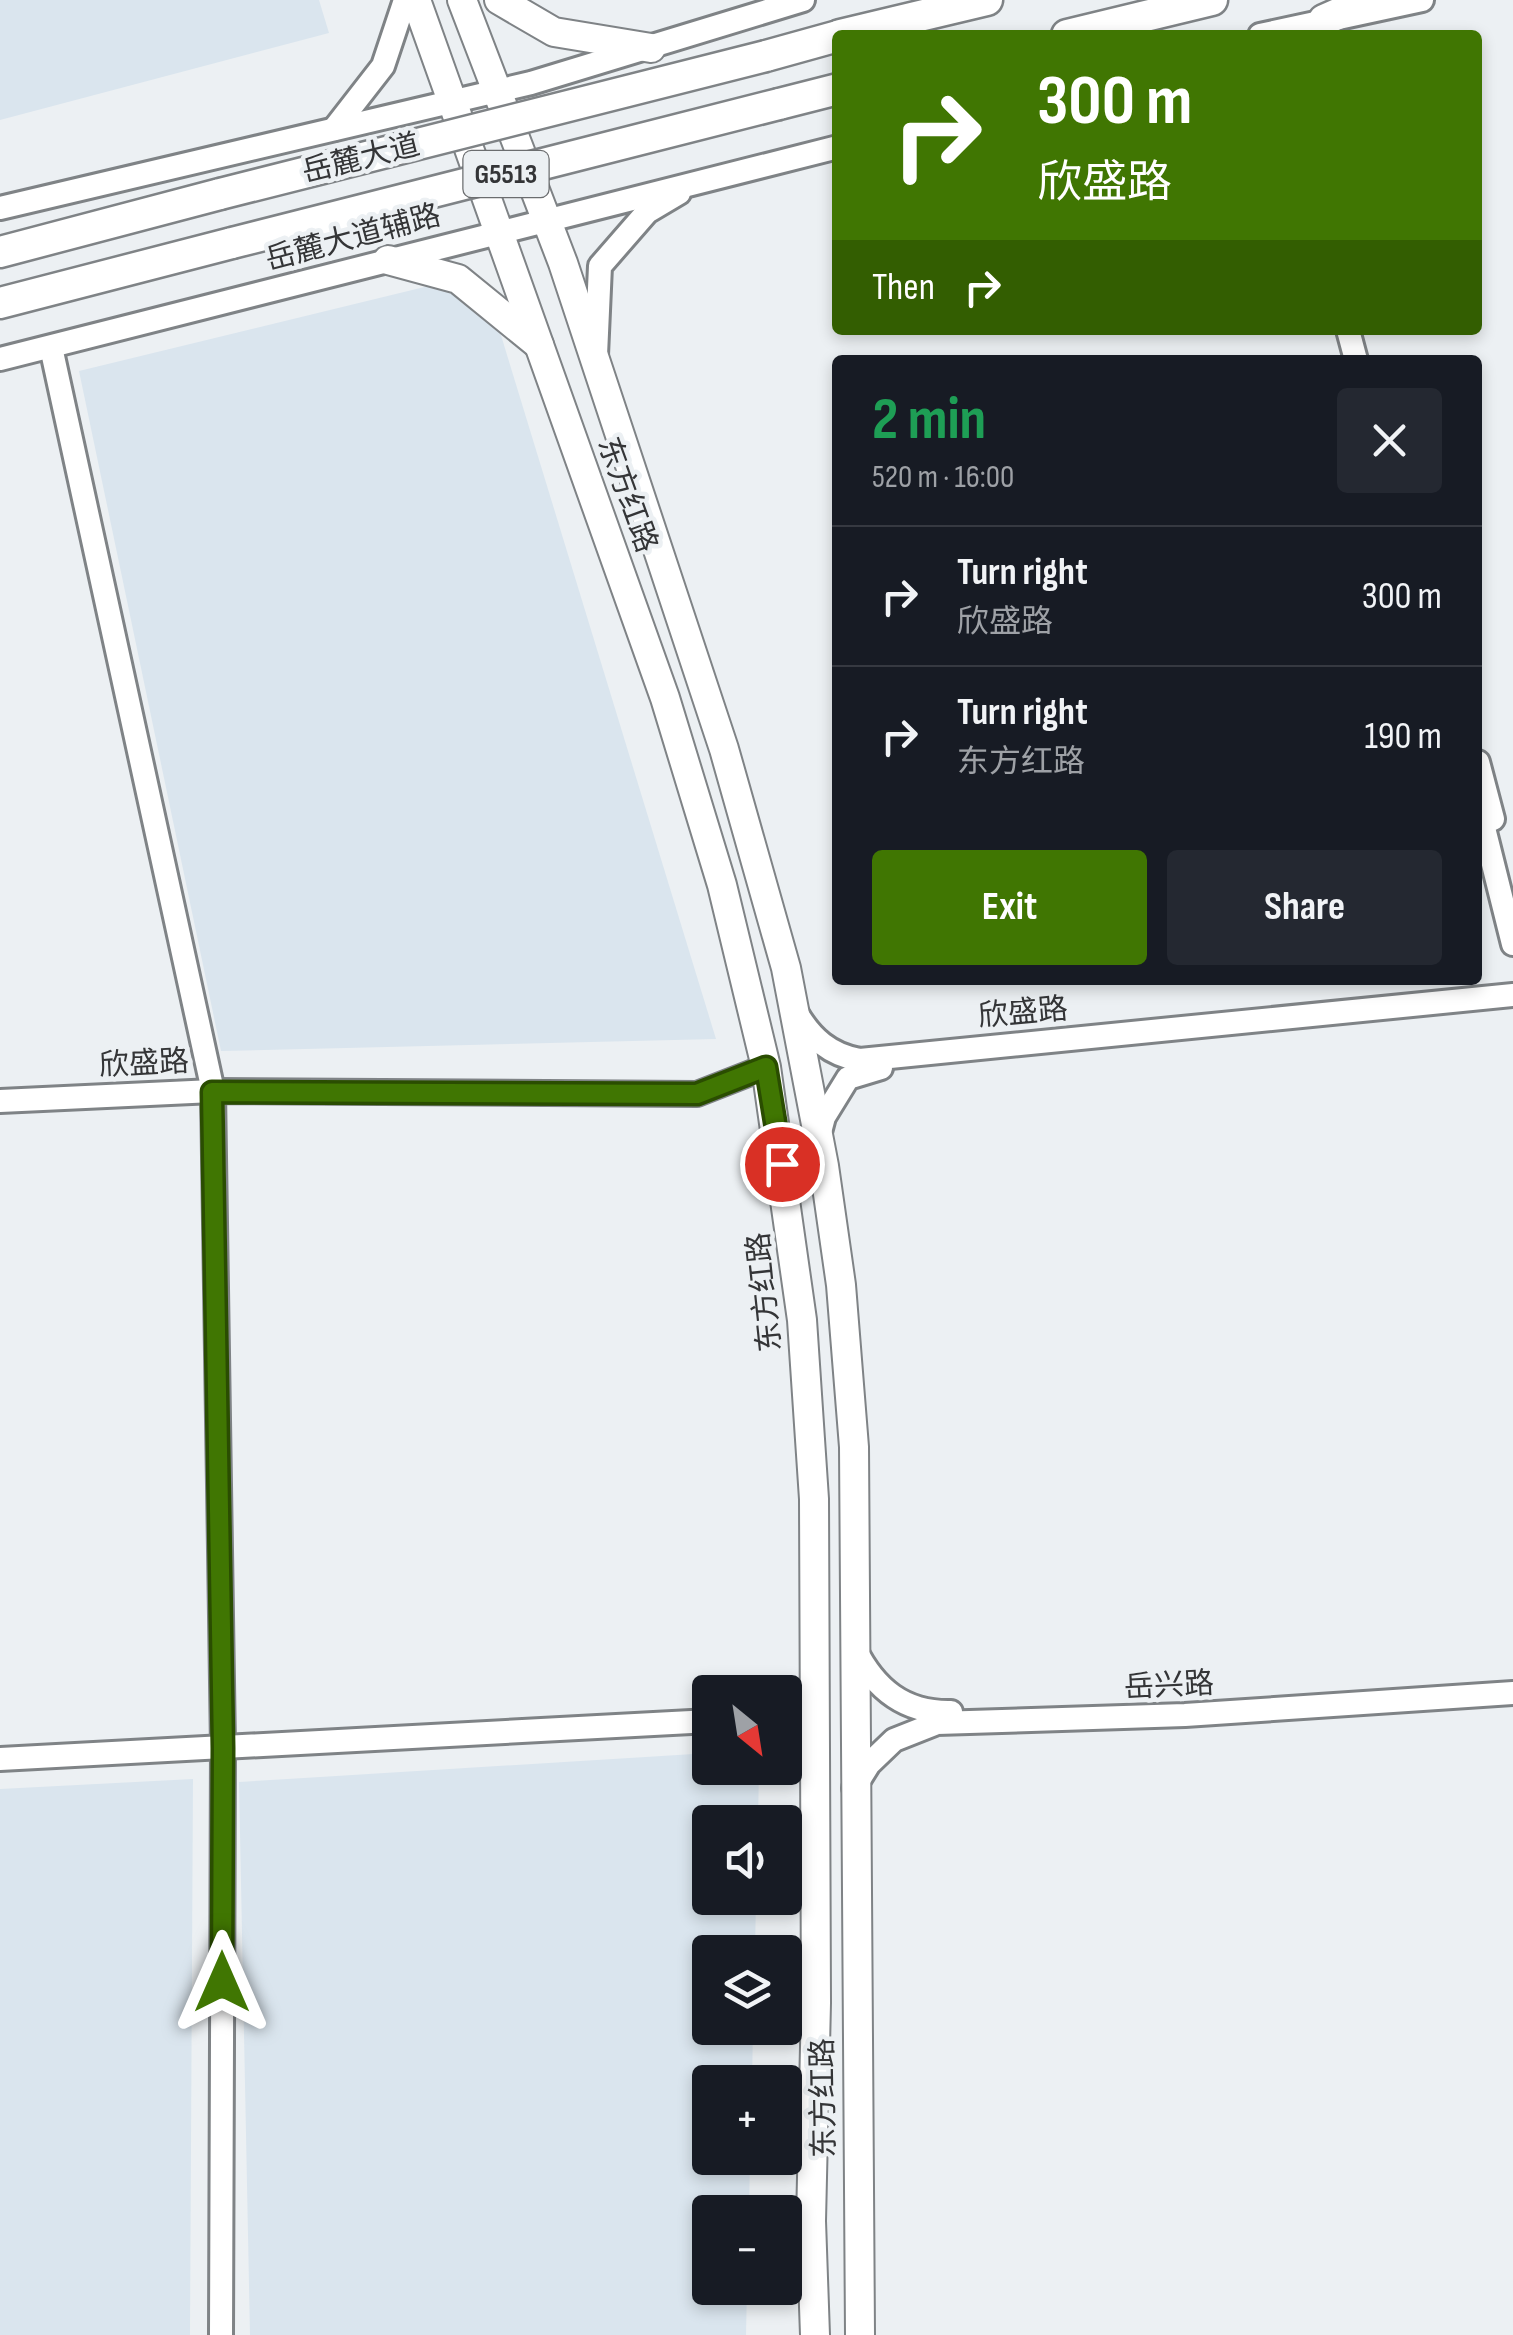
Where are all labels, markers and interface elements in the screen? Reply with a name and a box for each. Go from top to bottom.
text: 300 m [1037,60,1192,144]
icon: right [872,70,1002,200]
street label: 岳麓大道 [298,127,424,191]
road number: G5513 [464,151,548,197]
text: 欣盛路 [1037,156,1172,211]
street label: 岳麓大道辅路 [261,197,445,279]
icon: right [955,260,1010,315]
text: Then [872,265,935,310]
text: 2 min [872,384,986,456]
button: close [1337,388,1442,493]
street label: 东方红路 [590,432,664,558]
text: 520 m · 16:00 [872,458,1014,497]
text: Turn right [957,550,1088,595]
icon: right [872,569,927,624]
text: 300 m [1362,574,1442,619]
text: 欣盛路 [957,603,1053,642]
text: Turn right [957,690,1088,735]
icon: right [872,709,927,764]
text: 190 m [1364,714,1442,759]
text: 东方红路 [957,743,1085,782]
button: Exit [872,850,1147,965]
button: Share [1167,850,1442,965]
street label: 欣盛路 [977,991,1069,1035]
street label: 欣盛路 [98,1044,190,1084]
pin [740,1122,825,1207]
icon: arrive [755,1137,810,1192]
street label: 东方红路 [741,1230,789,1354]
street label: 岳兴路 [1123,1666,1215,1706]
north arrow [692,1675,802,1785]
map controls [692,1675,802,2305]
button: sound [692,1805,802,1915]
position arrow [170,1930,274,2034]
button: layers [692,1935,802,2045]
street label: 东方红路 [805,2038,843,2158]
button: + [692,2065,802,2175]
button: − [692,2195,802,2305]

